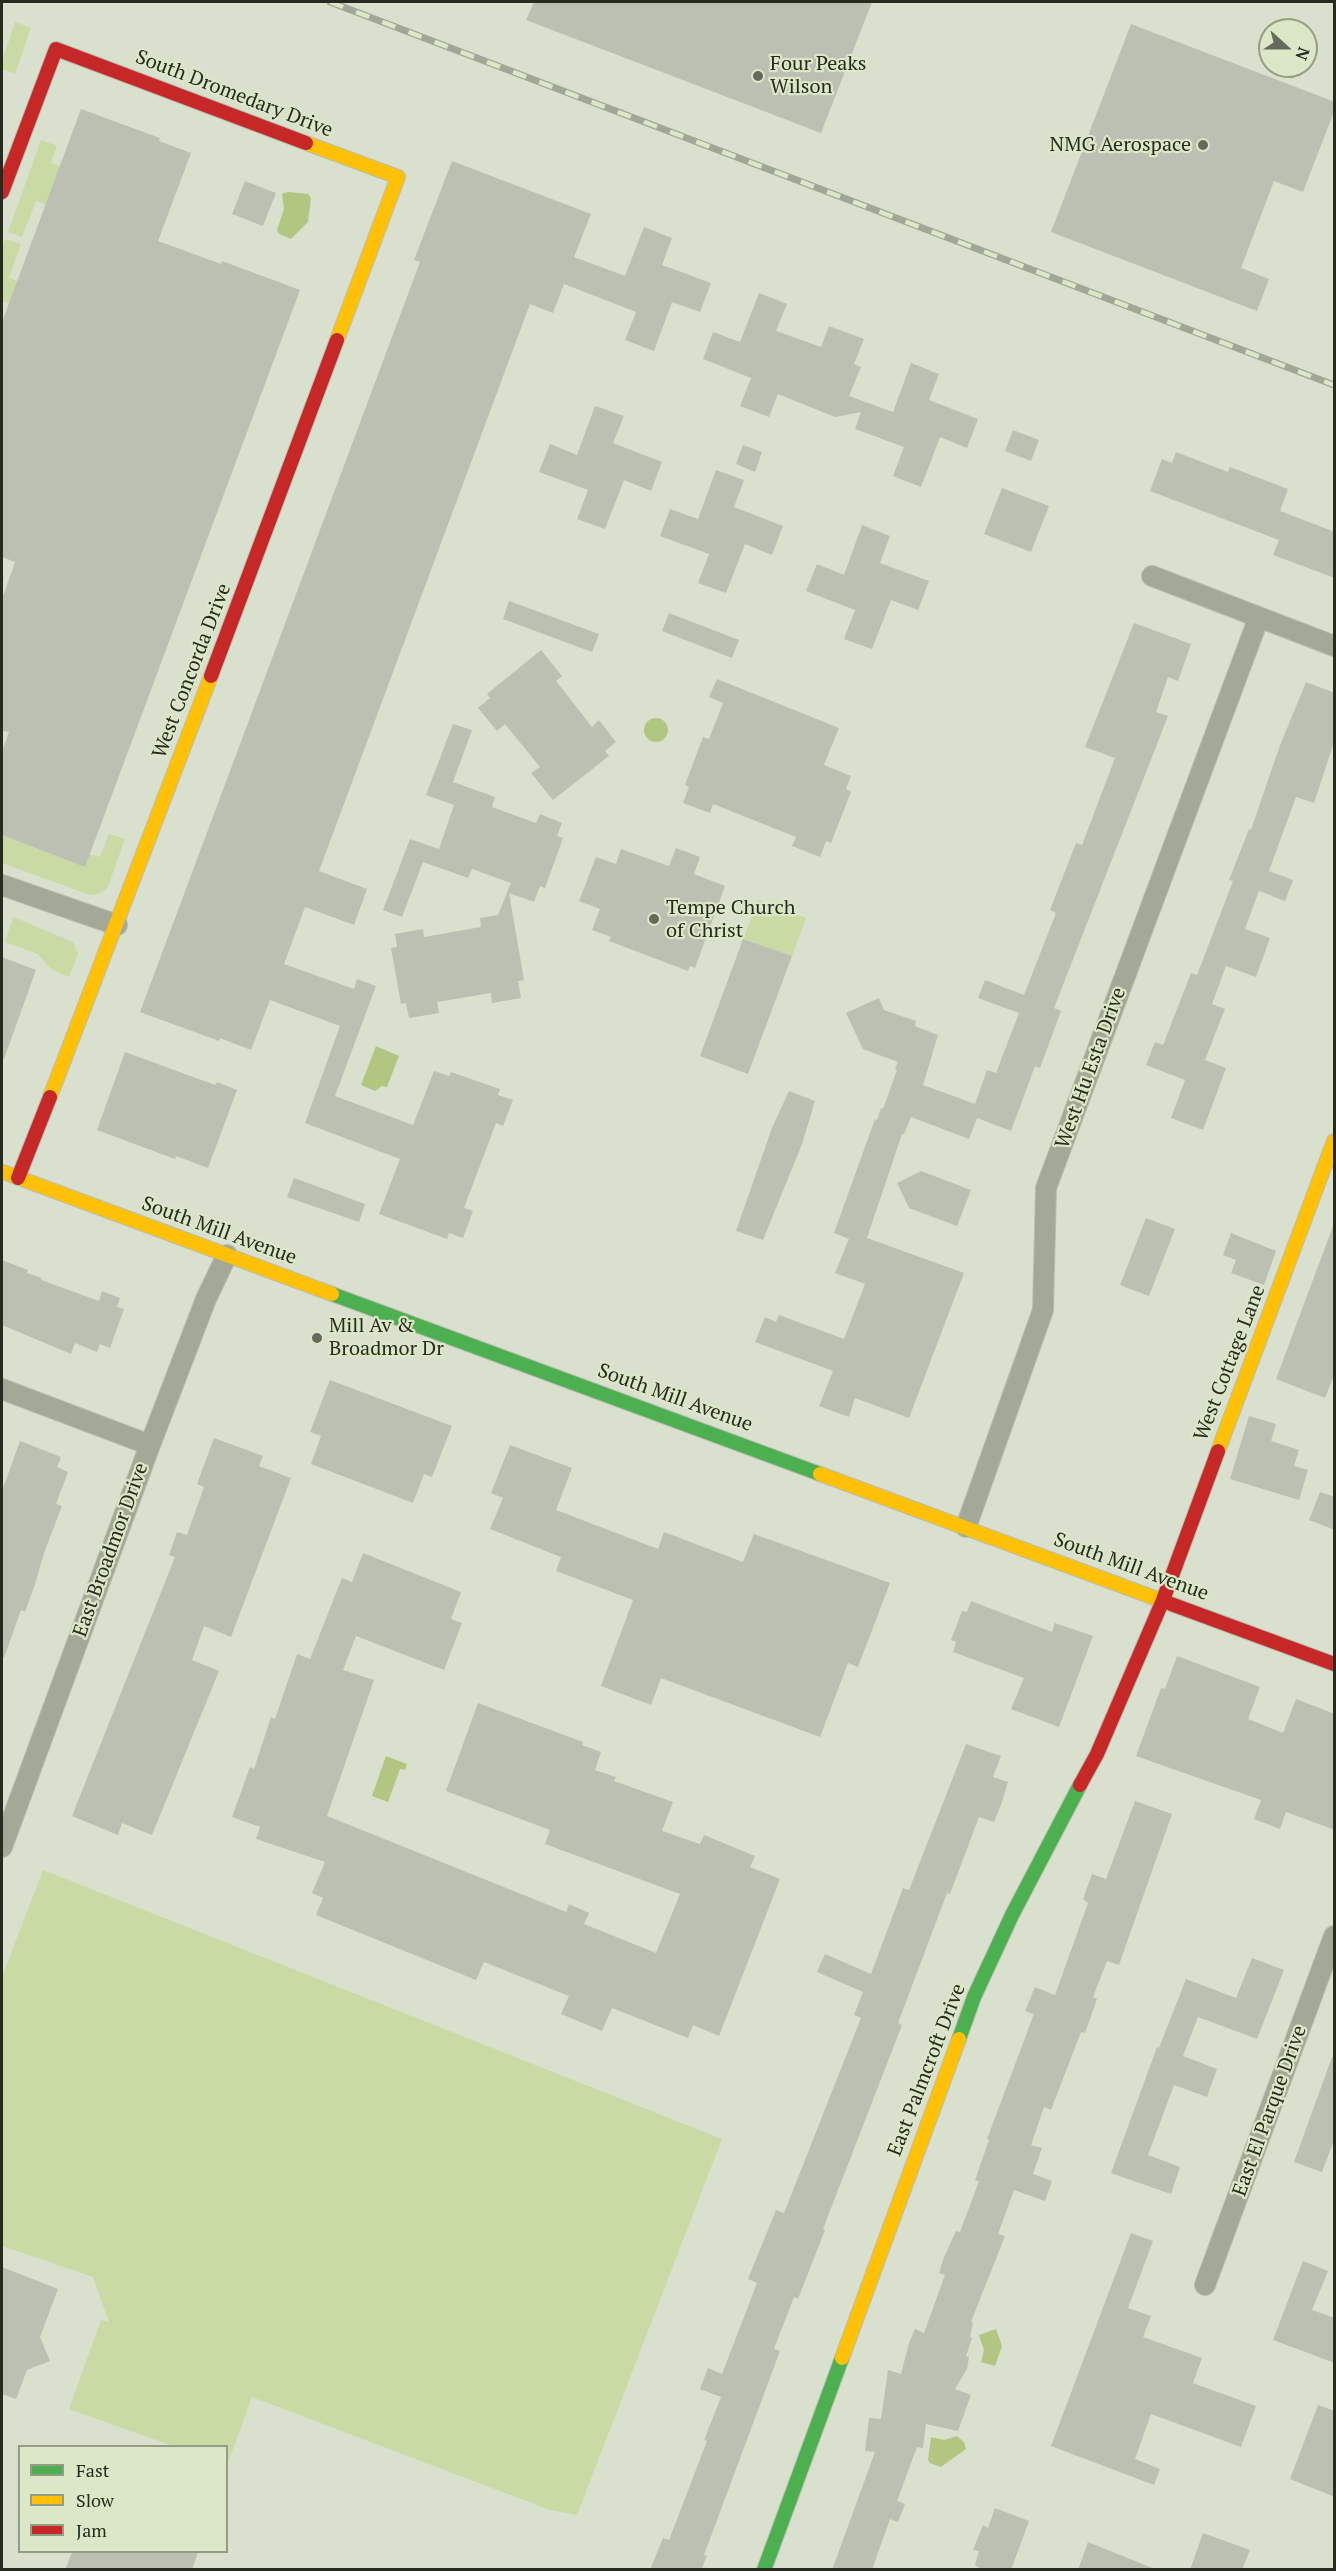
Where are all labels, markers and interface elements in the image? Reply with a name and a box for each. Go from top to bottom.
north arrow [1258,18,1318,78]
text: N [1290,44,1315,63]
street label: South Dromedary Drive [132,45,336,143]
place label: Four Peaks Wilson [770,52,866,99]
marker: Four Peaks Wilson [751,69,765,83]
place label: NMG Aerospace [1050,133,1191,157]
marker: NMG Aerospace [1196,138,1210,152]
street label: West Concorda Drive [148,580,236,762]
place label: Tempe Church of Christ [666,896,796,943]
marker: Tempe Church of Christ [647,912,661,926]
street label: West Hu Esta Drive [1051,984,1131,1152]
street label: South Mill Avenue [138,1192,300,1270]
street label: West Cottage Lane [1189,1282,1271,1444]
place label: Mill Av & Broadmor Dr [329,1314,444,1361]
marker: Mill Av & Broadmor Dr [310,1331,324,1345]
street label: South Mill Avenue [594,1359,756,1437]
street label: East Broadmor Drive [68,1460,154,1640]
street label: South Mill Avenue [1050,1528,1212,1606]
street label: East Palmcroft Drive [883,1980,971,2160]
street label: East El Parque Drive [1228,2022,1312,2200]
legend [18,2445,228,2553]
text: Fast [76,2458,109,2482]
text: Slow [76,2488,114,2512]
text: Jam [76,2518,107,2542]

